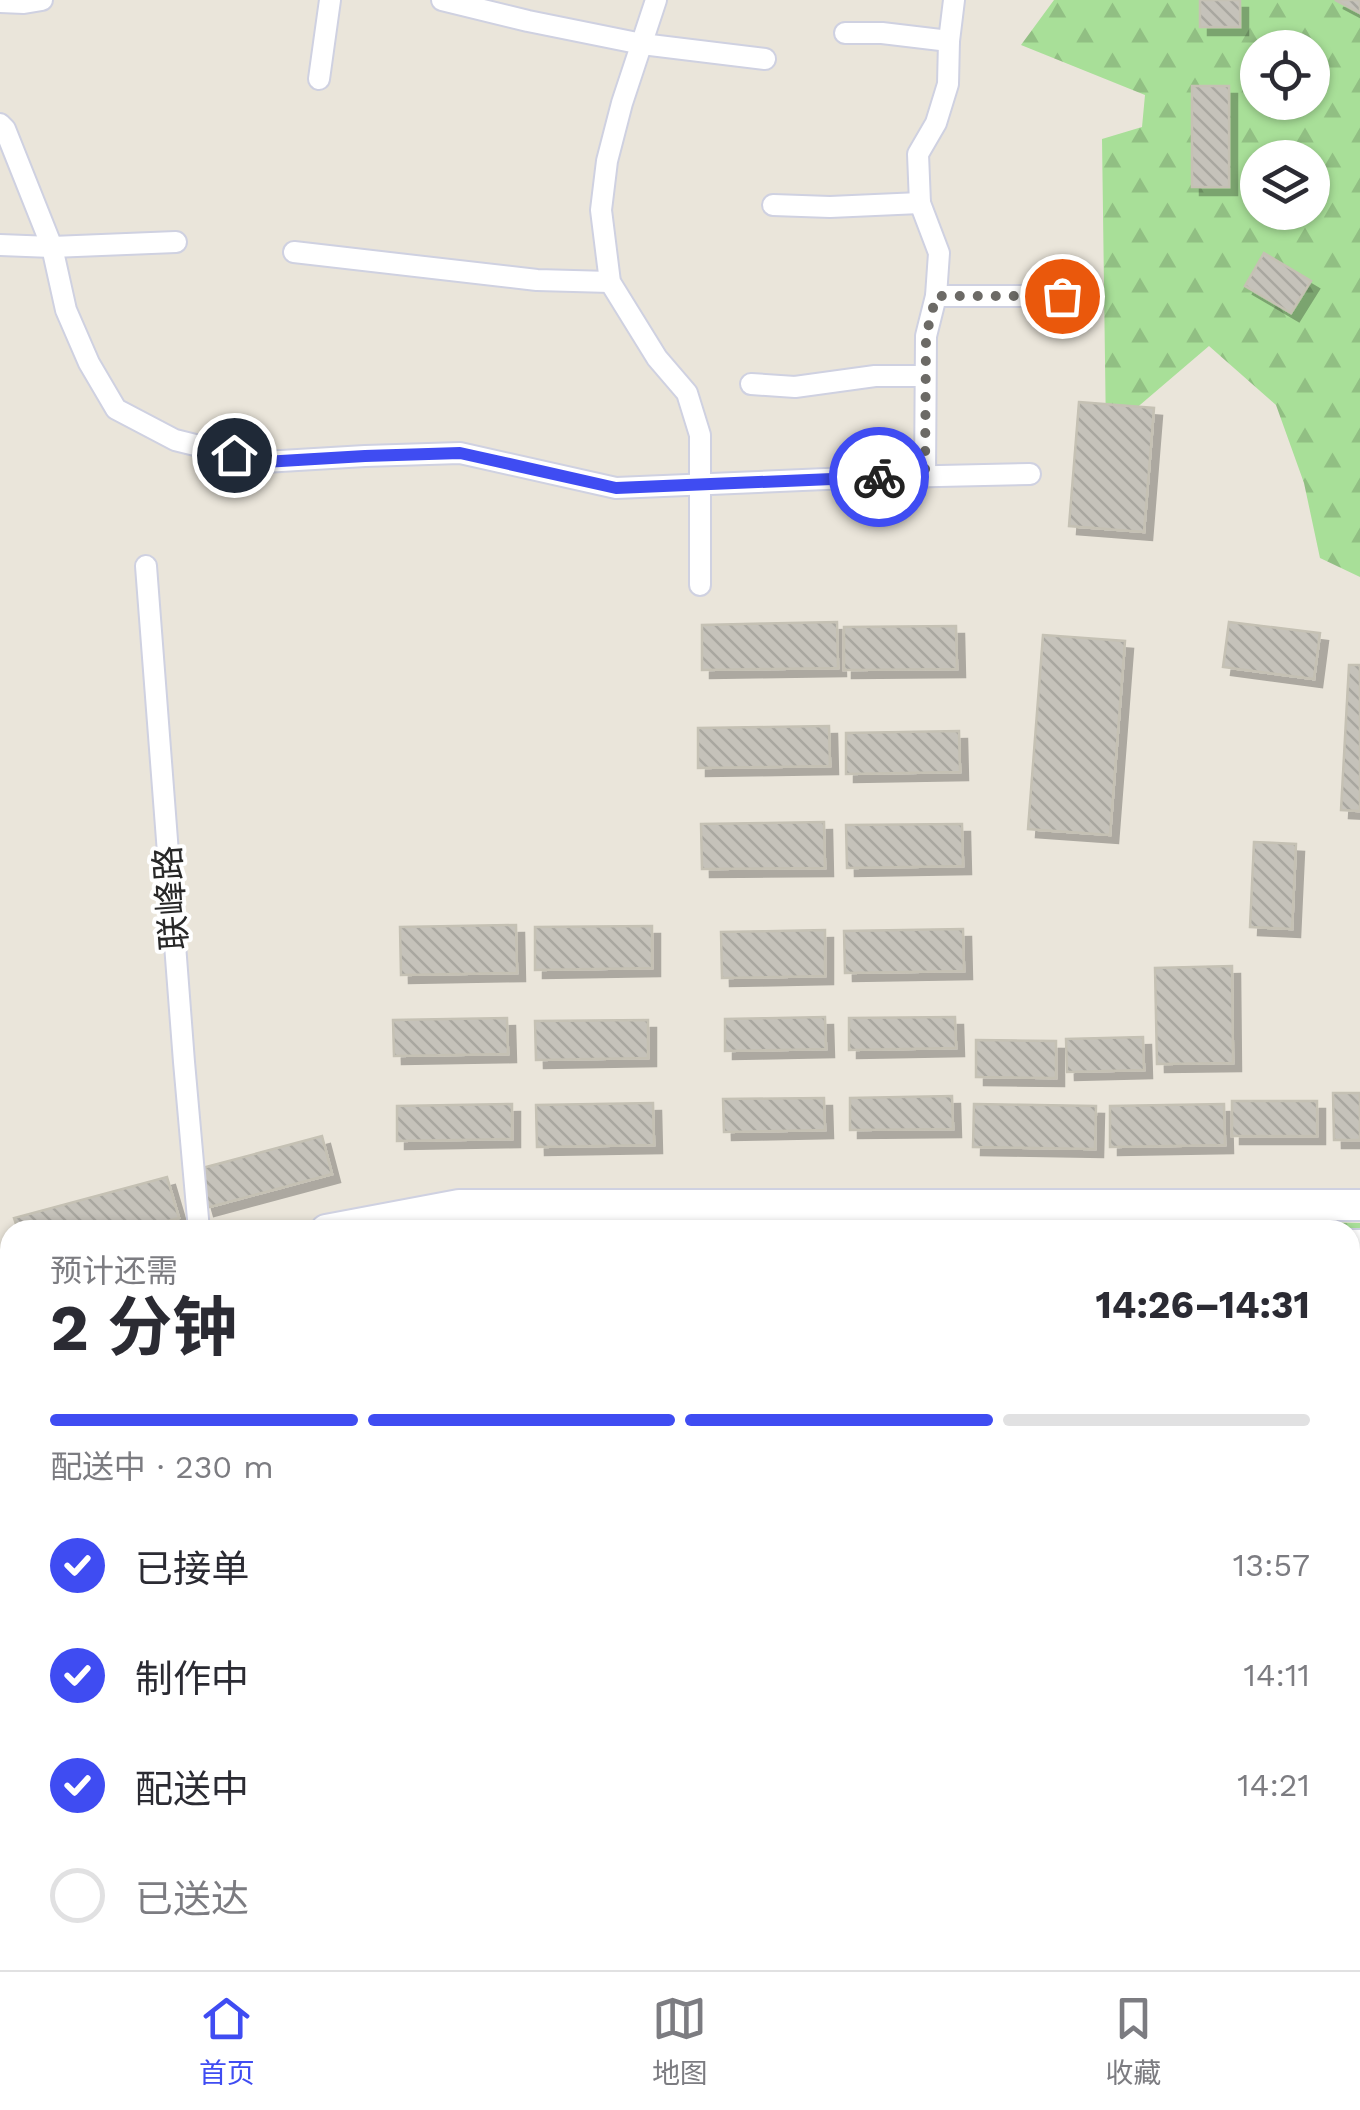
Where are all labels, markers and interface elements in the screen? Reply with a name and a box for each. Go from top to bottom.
map controls [1240,30,1330,230]
button: locate [1240,30,1330,120]
button: layers [1240,140,1330,230]
pin [1020,254,1105,339]
icon: bag [1035,269,1090,324]
pin [192,413,277,498]
courier [829,427,929,527]
icon: home [207,428,262,483]
icon: bike [852,450,907,505]
street label: 联峰路 [146,844,196,952]
text: 预计还需 [50,1252,178,1290]
text: 14:26–14:31 [1095,1283,1310,1327]
text: 2 分钟 [50,1290,237,1366]
text: 配送中 · 230 m [50,1448,274,1486]
icon: check [50,1538,105,1593]
text: 13:57 [1233,1546,1310,1584]
text: 已接单 [135,1547,249,1591]
icon: check [50,1648,105,1703]
text: 14:11 [1244,1656,1310,1694]
text: 制作中 [135,1657,249,1701]
icon: check [50,1758,105,1813]
text: 14:21 [1237,1766,1310,1804]
text: 配送中 [135,1767,249,1811]
text: 已送达 [135,1877,249,1921]
tab: 首页 [199,1991,255,2091]
tab: 地图 [652,1991,708,2091]
tab: 收藏 [1105,1991,1161,2091]

